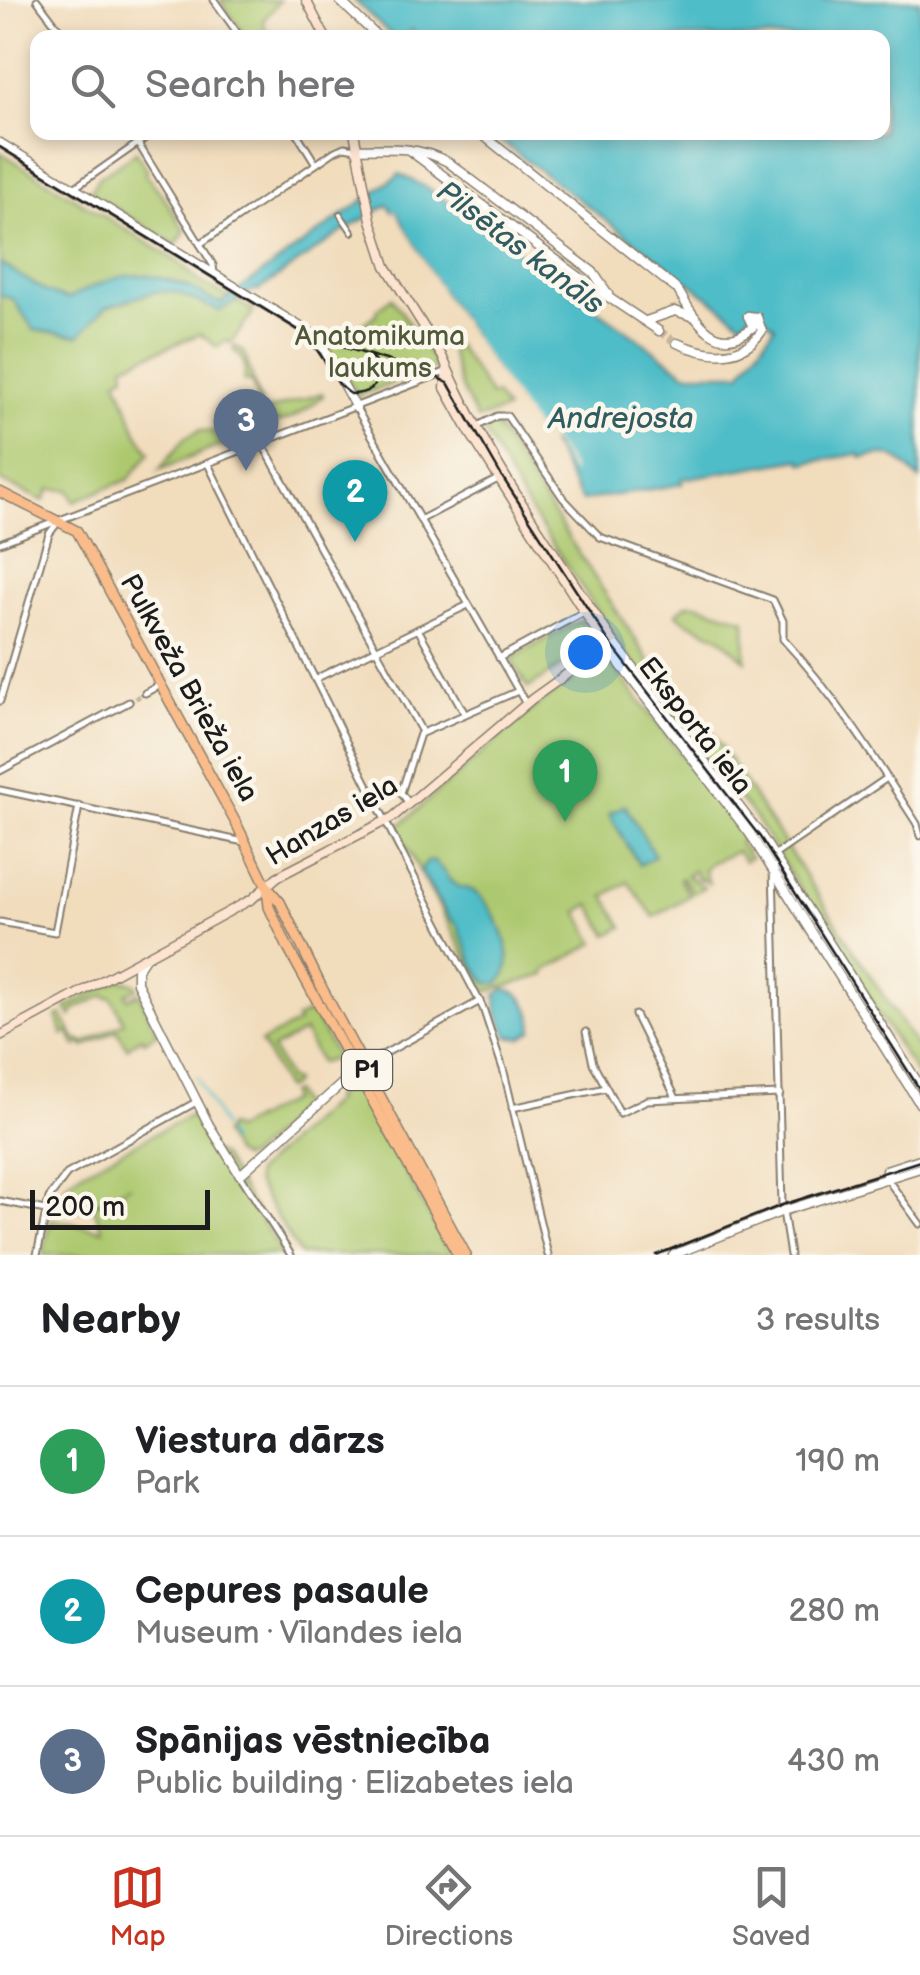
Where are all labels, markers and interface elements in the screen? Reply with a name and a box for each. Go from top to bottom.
search box [30,30,890,140]
icon: search [65,58,120,113]
text: Search here [145,63,356,108]
water label: Pilsētas kanāls [429,173,611,323]
park label: Anatomikuma laukums [295,320,465,385]
pin: 3 [214,388,278,471]
water label: Andrejosta [546,401,694,437]
pin: 2 [322,460,388,542]
street label: Pulkveža Brieža iela [113,569,265,807]
your location [560,627,611,678]
street label: Eksporta iela [631,651,759,801]
pin: 1 [532,740,598,822]
street label: Hanzas iela [260,769,404,873]
road number: P1 [342,1050,392,1090]
scale bar [30,1185,210,1230]
text: 200 m [45,1191,125,1224]
text: Nearby [40,1295,180,1346]
text: 3 results [756,1301,880,1340]
text: Viestura dārzs [135,1419,385,1464]
text: 1 [66,1442,79,1481]
text: 190 m [795,1442,880,1481]
text: Park [135,1464,199,1503]
text: Cepures pasaule [135,1569,429,1614]
text: 2 [63,1592,82,1631]
text: 280 m [789,1592,880,1631]
text: Museum · Vīlandes iela [135,1614,463,1653]
text: Spānijas vēstniecība [135,1719,491,1764]
text: 3 [63,1742,82,1781]
text: 430 m [787,1742,880,1781]
text: Public building · Elizabetes iela [135,1764,574,1803]
tab: Map [109,1860,166,1953]
tab: Directions [384,1860,513,1953]
tab: Saved [732,1860,811,1953]

